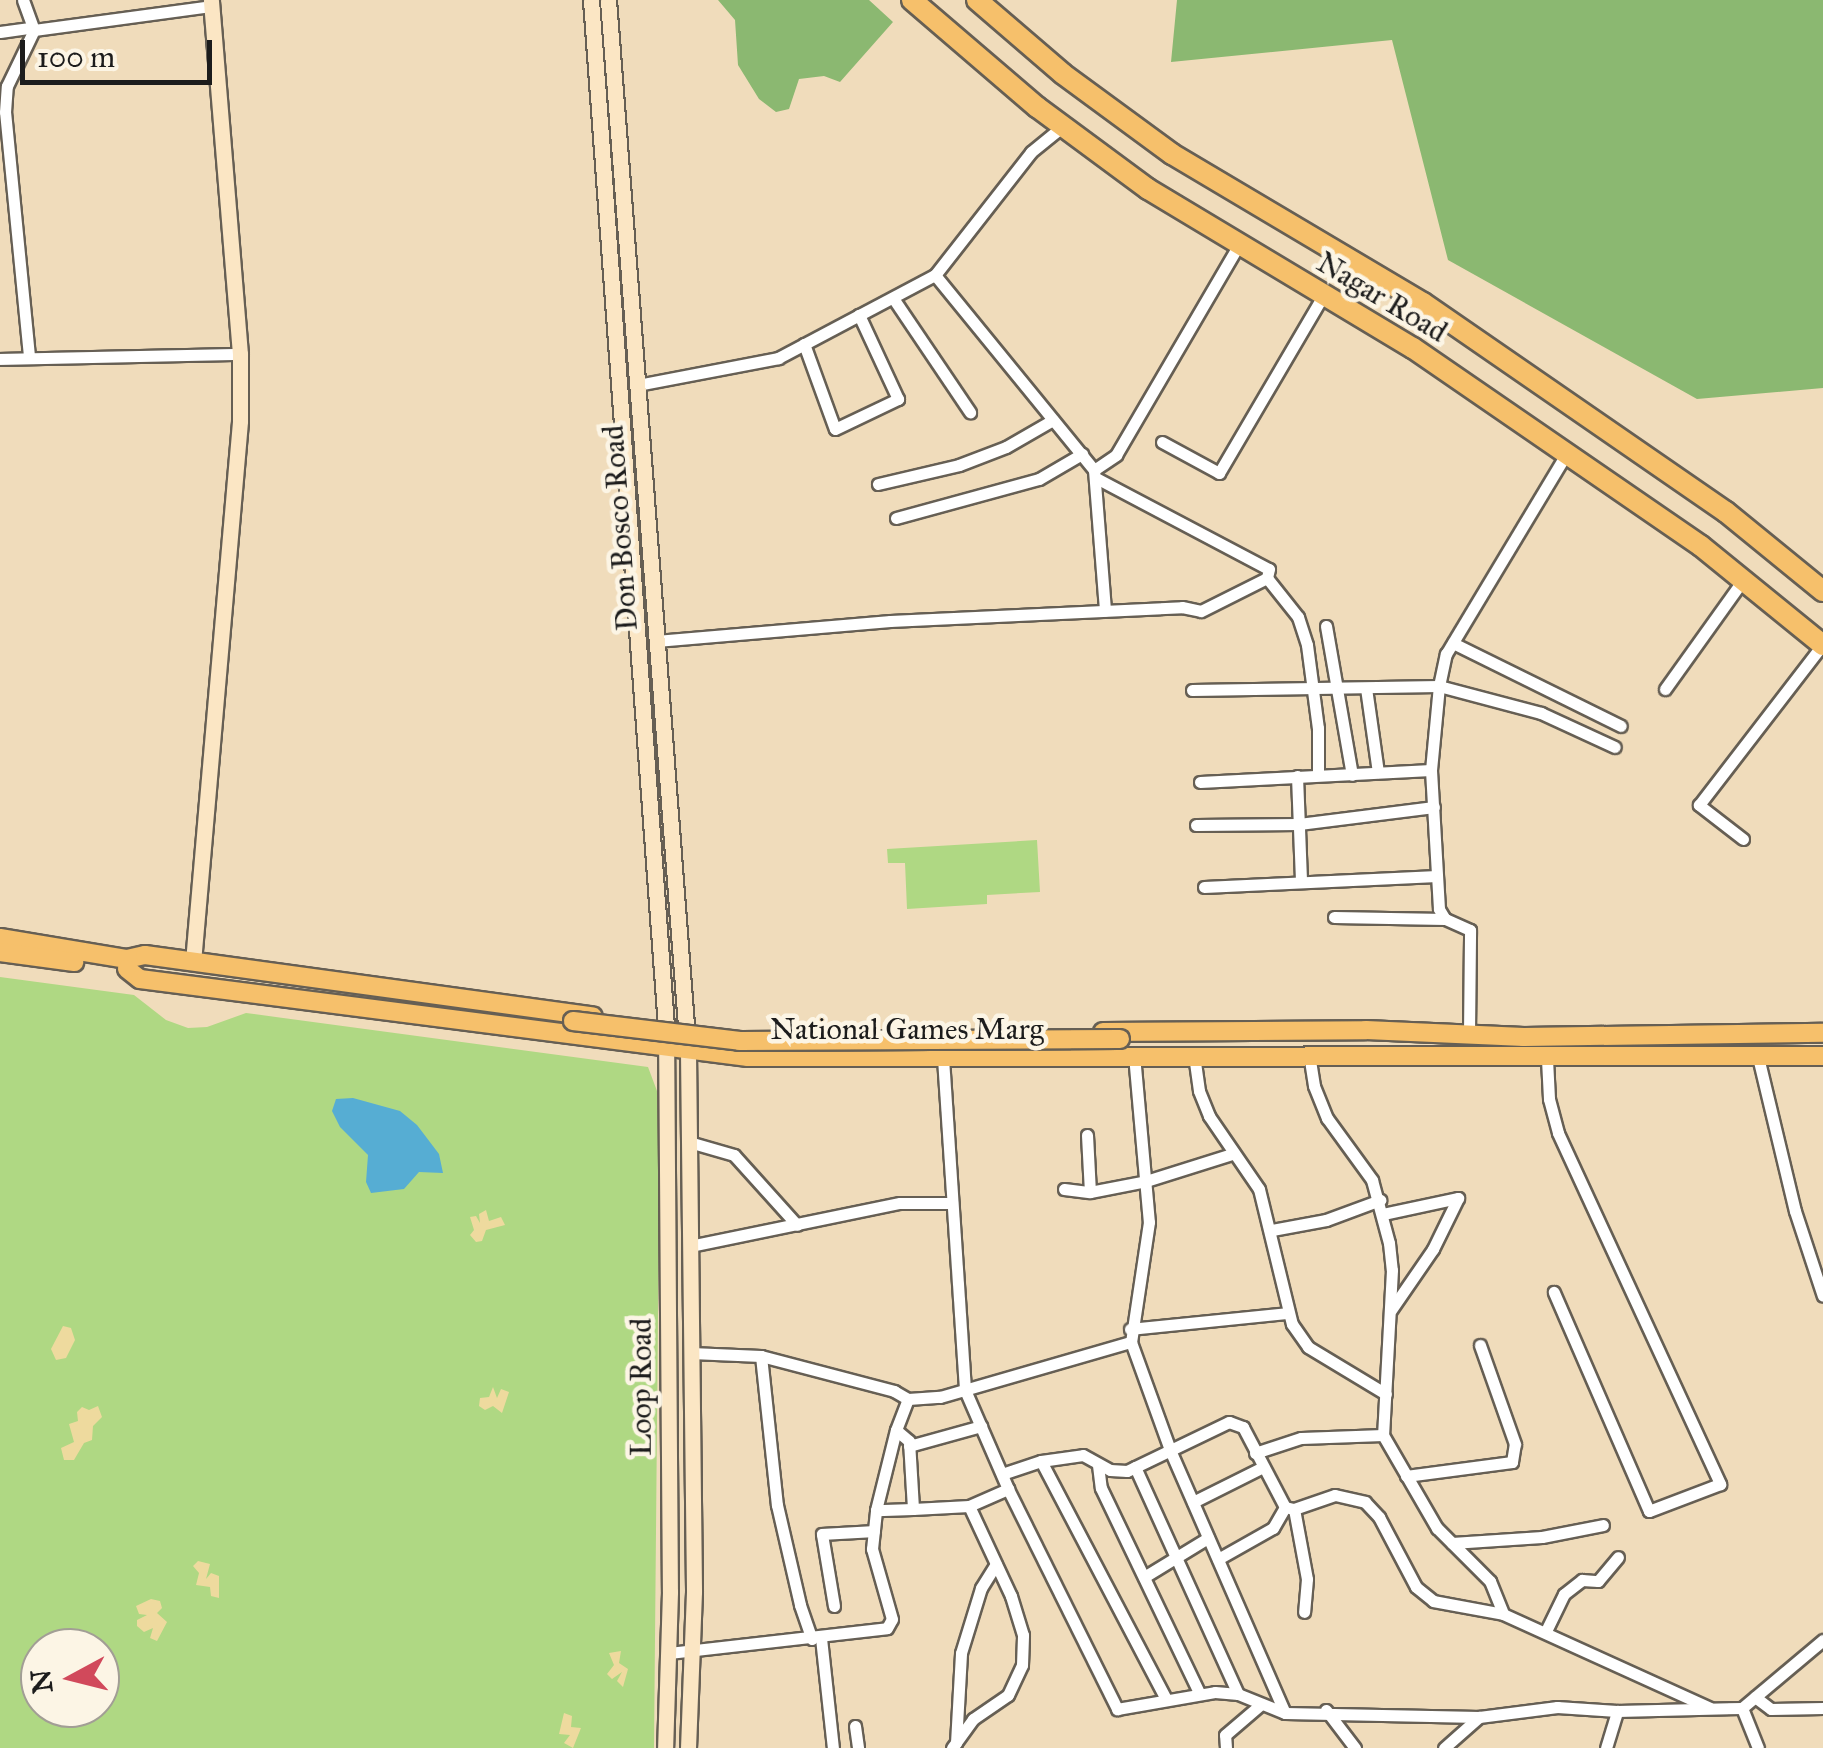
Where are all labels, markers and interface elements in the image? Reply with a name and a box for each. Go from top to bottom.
scale bar [25,20,218,82]
text: 100 m [37,39,115,75]
street label: Nagar Road [1310,244,1454,350]
street label: Don Bosco Road [595,424,645,632]
street label: National Games Marg [770,1011,1044,1047]
street label: Loop Road [623,1318,659,1456]
north arrow [20,1628,120,1728]
text: N [23,1668,61,1695]

